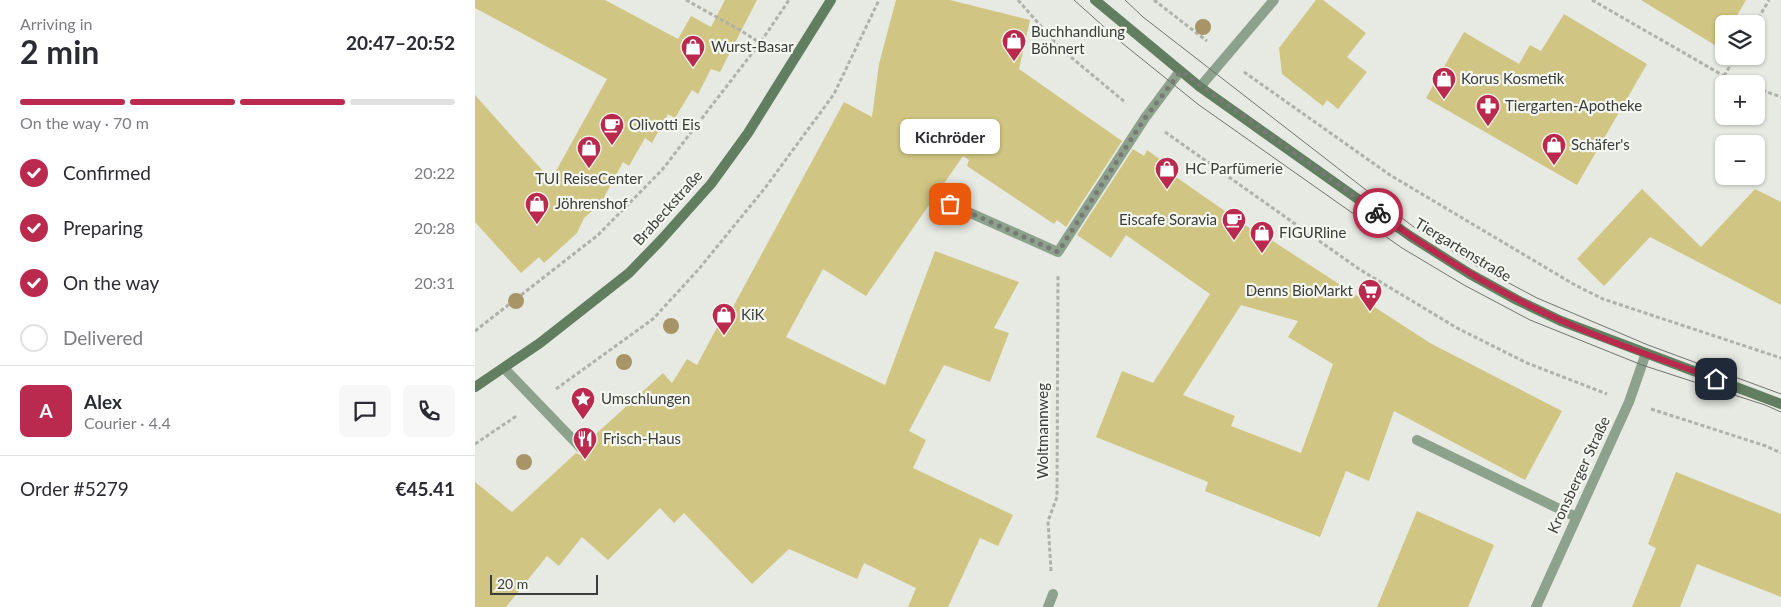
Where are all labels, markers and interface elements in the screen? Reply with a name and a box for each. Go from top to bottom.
text: Arriving in [20,14,93,33]
map controls [1715,15,1765,185]
button: layers [1715,15,1765,65]
place label: Buchhandlung Böhnert [1031,22,1125,57]
shop icon: Buchhandlung Böhnert [1001,28,1027,62]
text: 20:47–20:52 [346,31,455,54]
text: 2 min [20,32,99,71]
shop icon: Wurst-Basar [680,34,706,68]
place label: Wurst-Basar [711,37,794,55]
shop icon: Korus Kosmetik [1431,66,1457,100]
place label: Korus Kosmetik [1461,69,1565,87]
button: + [1715,75,1765,125]
pharmacy icon: Tiergarten-Apotheke [1475,93,1501,127]
place label: Tiergarten-Apotheke [1505,96,1642,114]
cafe icon: Olivotti Eis [599,112,625,146]
text: On the way · 70 m [20,113,149,132]
place label: Olivotti Eis [629,115,700,133]
callout: Kichröder [900,119,1000,154]
text: Kichröder [915,127,985,146]
shop icon: Schäfer's [1541,132,1567,166]
shop icon: TUI ReiseCenter [576,135,602,169]
place label: Schäfer's [1571,135,1630,153]
button: − [1715,135,1765,185]
shop icon: HC Parfümerie [1154,156,1180,190]
icon: check [20,159,48,187]
place label: HC Parfümerie [1185,159,1283,177]
text: Confirmed [63,161,151,184]
text: 20:22 [414,163,455,182]
street label: Brabeckstraße [629,166,706,249]
place label: TUI ReiseCenter [535,169,643,187]
pin [929,183,971,225]
courier [1353,188,1403,238]
icon: bag [936,190,964,218]
shop icon: Jöhrenshof [524,191,550,225]
place label: Jöhrenshof [555,194,629,212]
icon: bike [1364,199,1392,227]
cafe icon: Eiscafe Soravia [1221,207,1247,241]
place label: Eiscafe Soravia [1119,210,1217,228]
street label: Tiergartenstraße [1412,213,1515,285]
icon: check [20,214,48,242]
text: Preparing [63,216,143,239]
text: 20:28 [414,218,455,237]
shop icon: FIGURline [1249,220,1275,254]
place label: FIGURline [1279,223,1346,241]
icon: check [20,269,48,297]
text: On the way [63,271,159,294]
text: 20:31 [414,273,455,292]
supermarket icon: Denns BioMarkt [1357,278,1383,312]
place label: Denns BioMarkt [1246,281,1354,299]
shop icon: KiK [711,302,737,336]
place label: KiK [741,305,764,323]
text: Delivered [63,326,143,349]
pin [1695,358,1737,400]
icon: home [1702,365,1730,393]
street label: Woltmannweg [1033,383,1051,479]
button: chat [339,385,391,437]
button: phone [403,385,455,437]
place icon: Umschlungen [570,386,596,420]
place label: Umschlungen [601,389,690,407]
text: Alex [84,390,122,413]
text: A [39,399,53,422]
text: Courier · 4.4 [84,413,171,432]
street label: Kronsberger Straße [1543,413,1613,536]
restaurant icon: Frisch-Haus [572,426,598,460]
place label: Frisch-Haus [603,429,681,447]
text: Order #5279 [20,477,129,500]
text: €45.41 [395,477,455,500]
scale bar [490,572,597,595]
text: 20 m [497,575,528,592]

